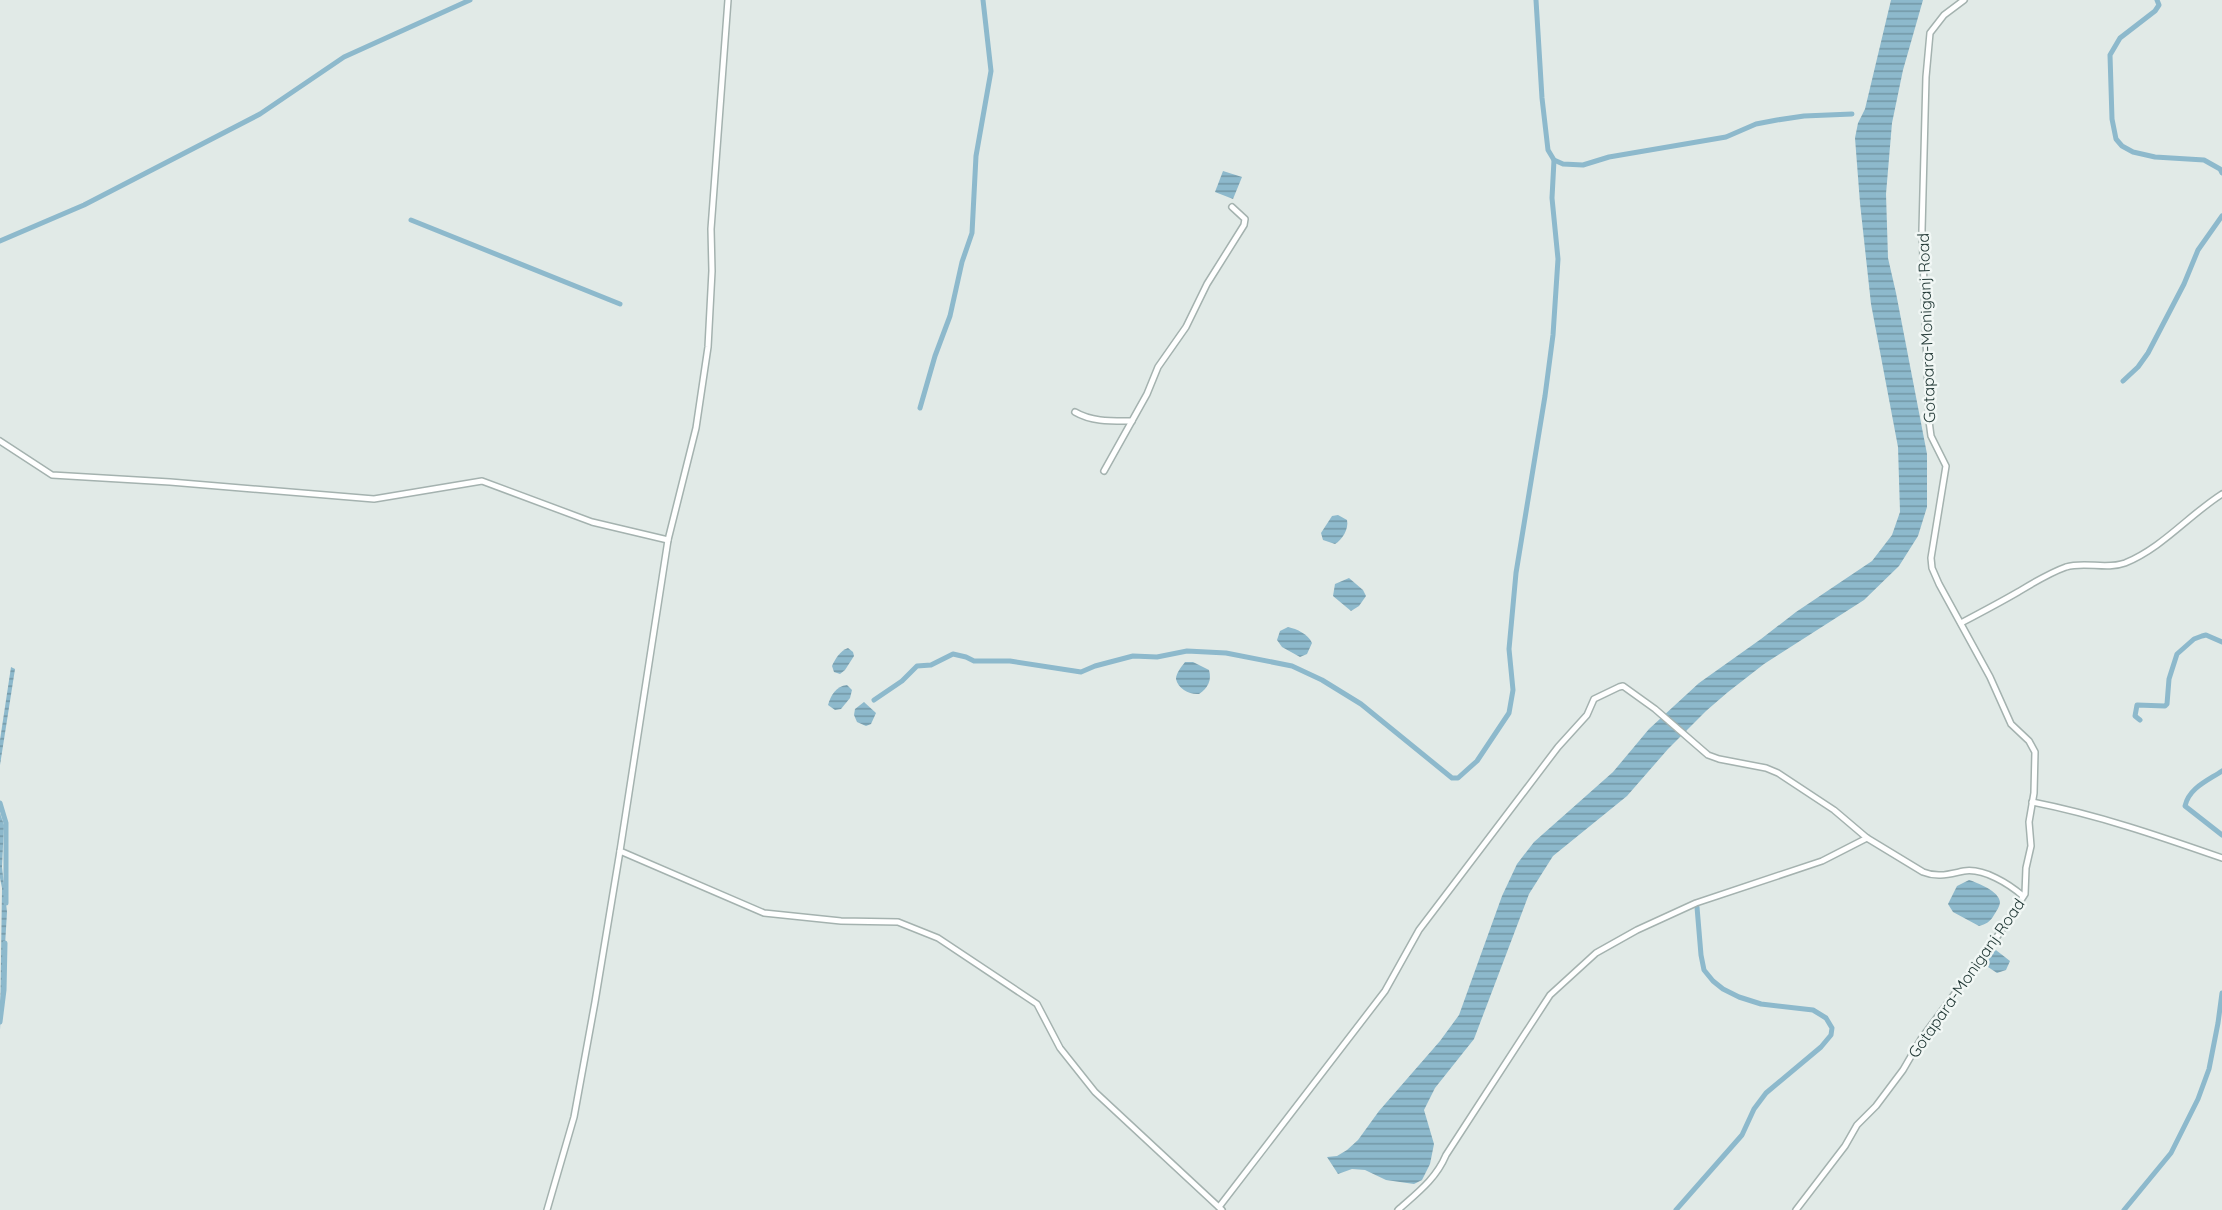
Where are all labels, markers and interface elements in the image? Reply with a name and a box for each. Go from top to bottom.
street label: Gotapara-Moniganj Road [1913,233,1939,423]
street label: Gotapara-Moniganj Road [1903,894,2029,1062]

